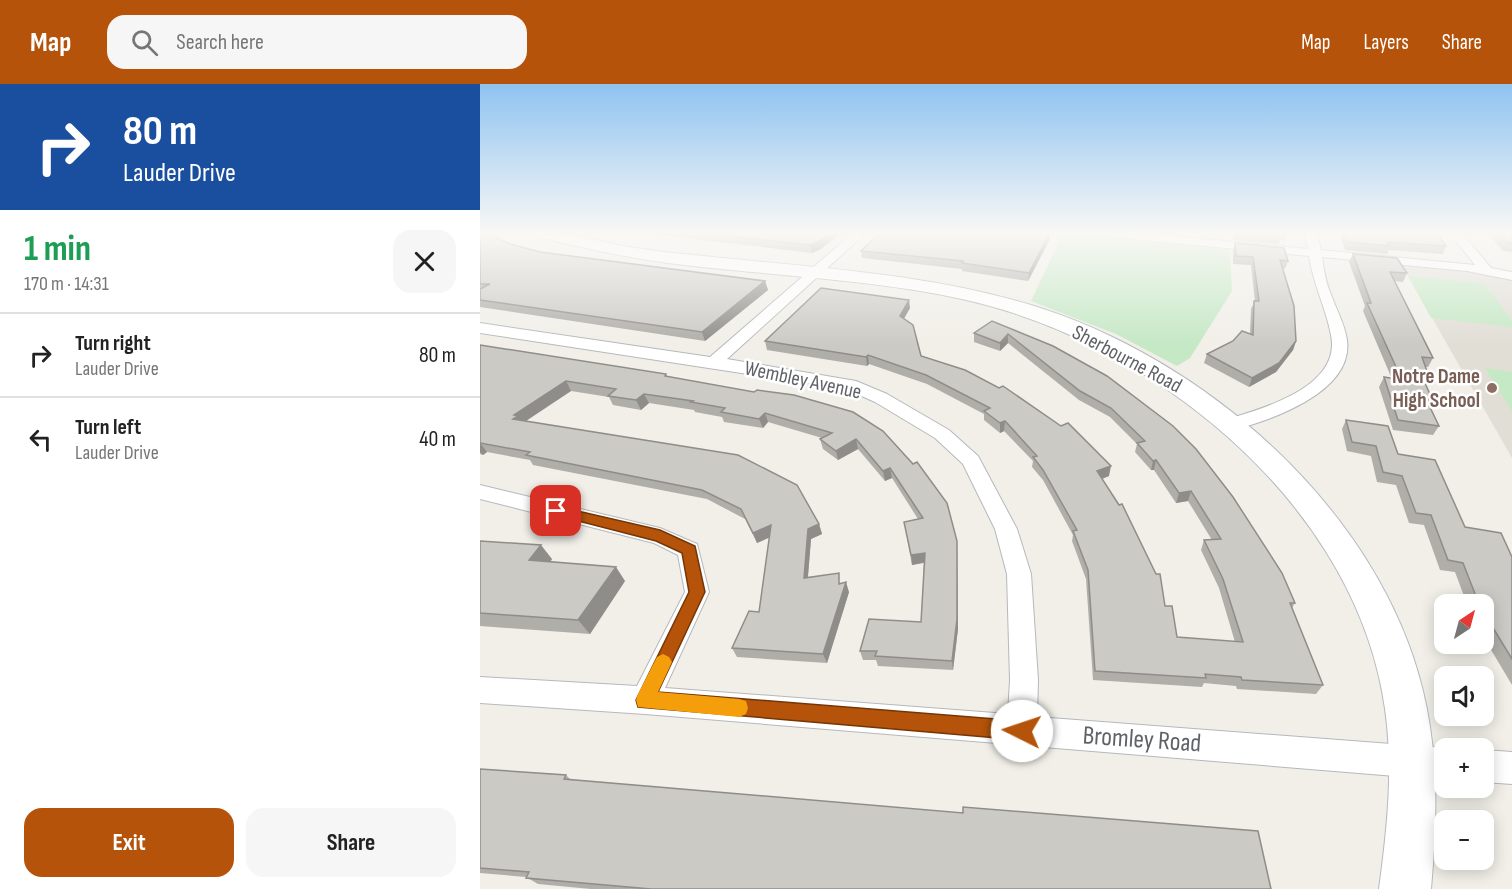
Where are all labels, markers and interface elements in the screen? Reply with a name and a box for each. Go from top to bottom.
search box [107,15,527,69]
text: Map [30,26,71,59]
icon: search [128,26,161,59]
text: Search here [176,29,264,56]
text: Map [1301,30,1330,55]
text: Layers [1363,30,1409,55]
text: Share [1442,30,1482,55]
text: 80 m [123,106,197,157]
icon: right [24,108,102,186]
text: Lauder Drive [123,157,236,189]
text: 1 min [24,228,91,271]
button: close [393,230,456,293]
text: 170 m · 14:31 [24,272,109,296]
street label: Sherbourne Road [1068,320,1186,398]
text: Turn right [75,330,151,357]
icon: right [24,339,57,372]
text: 80 m [419,342,456,369]
street label: Wembley Avenue [742,355,864,405]
text: Lauder Drive [75,357,159,381]
place label: Notre Dame High School [1392,364,1480,413]
marker: Notre Dame High School [1485,381,1499,395]
text: Turn left [75,414,141,441]
icon: left [24,423,57,456]
text: 40 m [419,426,456,453]
text: Lauder Drive [75,441,159,465]
pin [530,485,581,536]
icon: arrive [539,494,572,527]
north arrow [1434,594,1494,654]
map controls [1434,594,1494,870]
button: sound [1434,666,1494,726]
position arrow [990,699,1054,763]
street label: Bromley Road [1082,720,1202,760]
button: + [1434,738,1494,798]
button: Exit [24,808,234,877]
button: Share [246,808,456,877]
button: − [1434,810,1494,870]

